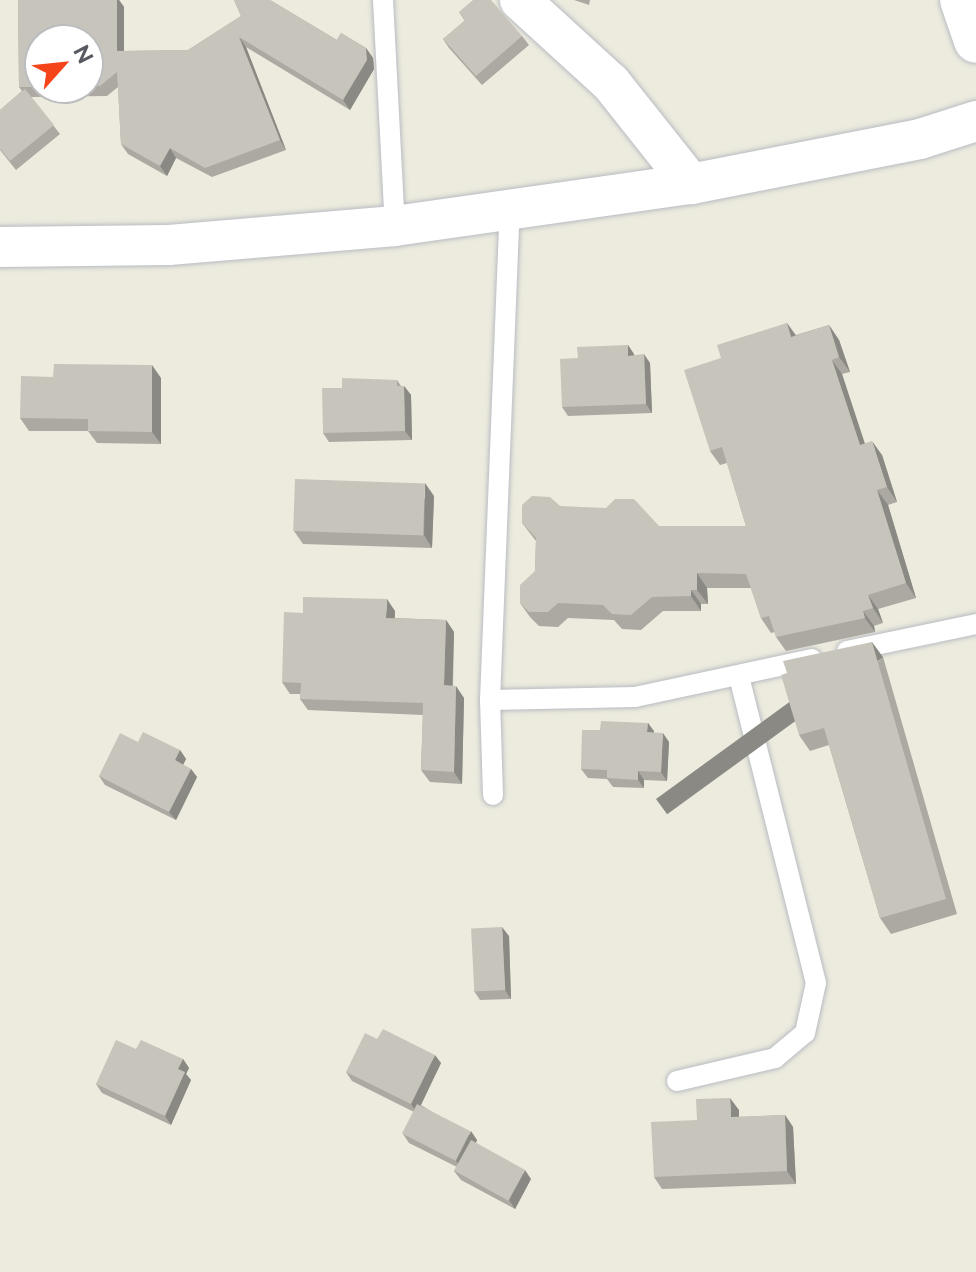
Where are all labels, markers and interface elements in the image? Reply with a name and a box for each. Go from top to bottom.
north arrow [24,24,104,104]
text: N [68,41,99,67]

